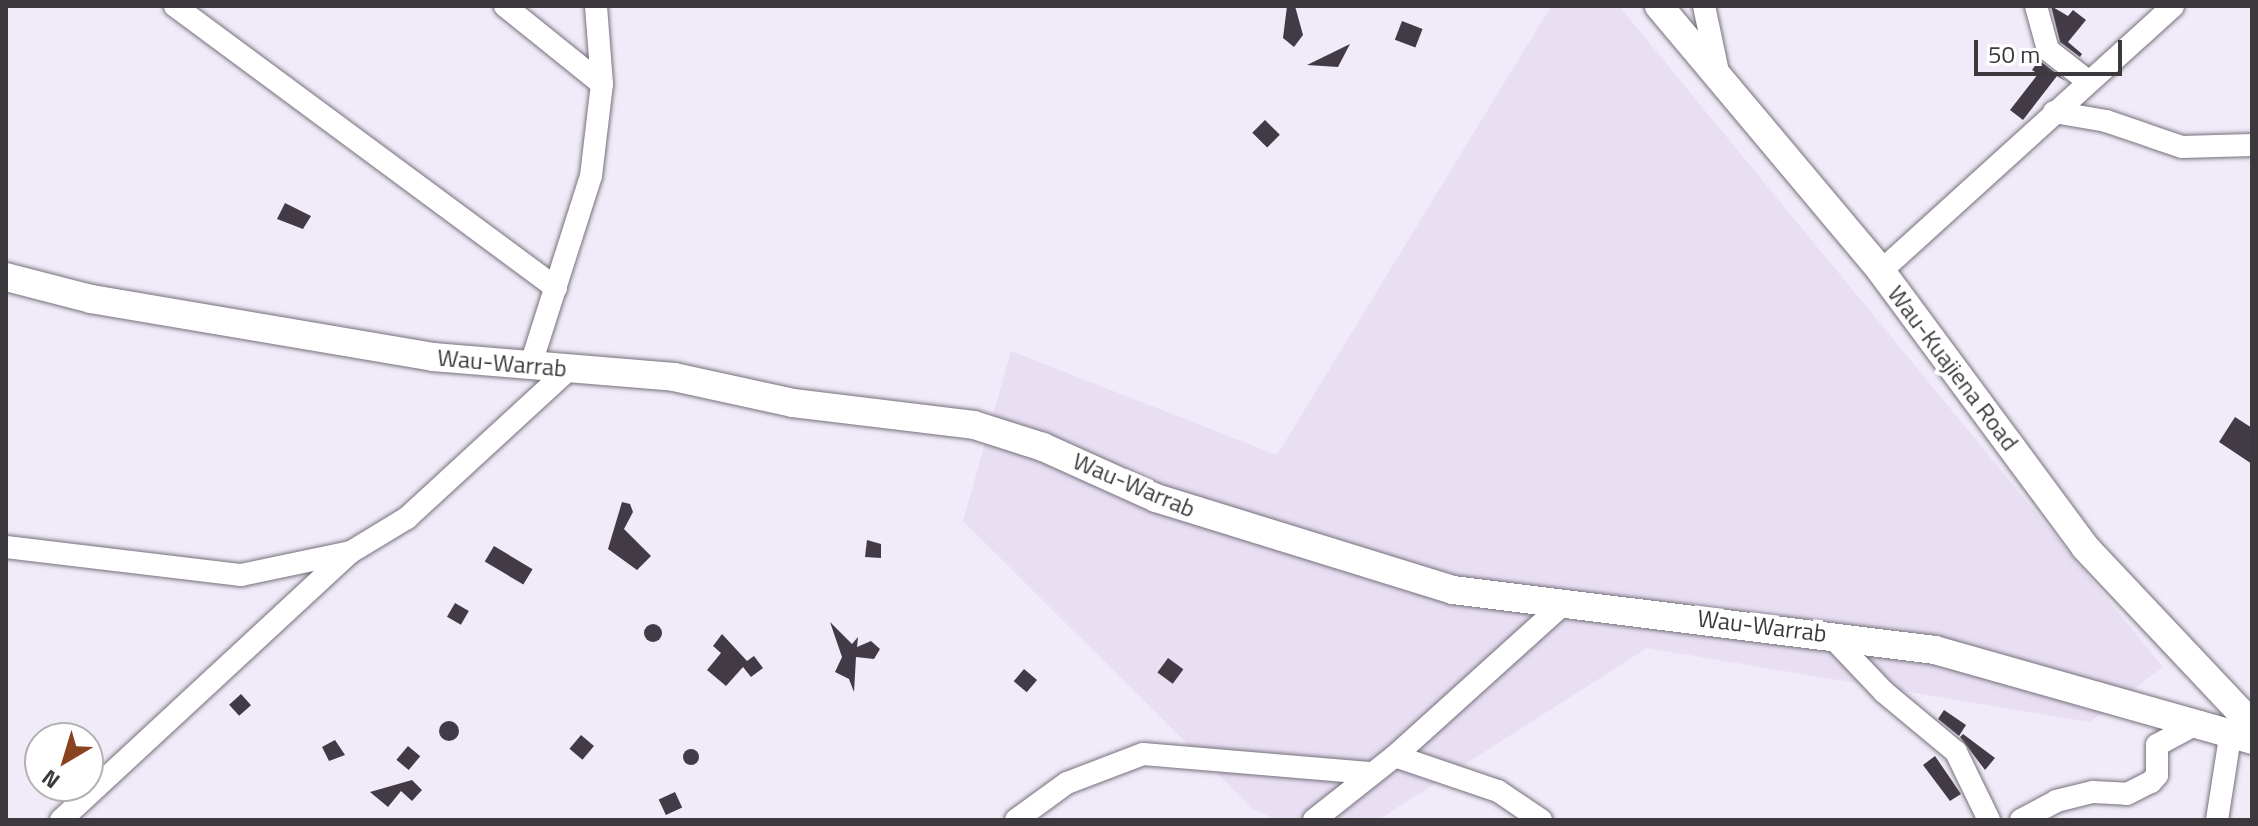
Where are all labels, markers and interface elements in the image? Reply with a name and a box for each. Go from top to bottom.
scale bar [1978,24,2126,74]
text: 50 m [1988,36,2040,72]
street label: Wau-Kuajiena Road [1882,280,2024,456]
street label: Wau-Warrab [436,343,568,383]
street label: Wau-Warrab [1069,446,1199,524]
street label: Wau-Warrab [1696,604,1828,648]
north arrow [24,722,104,802]
text: N [34,761,67,797]

